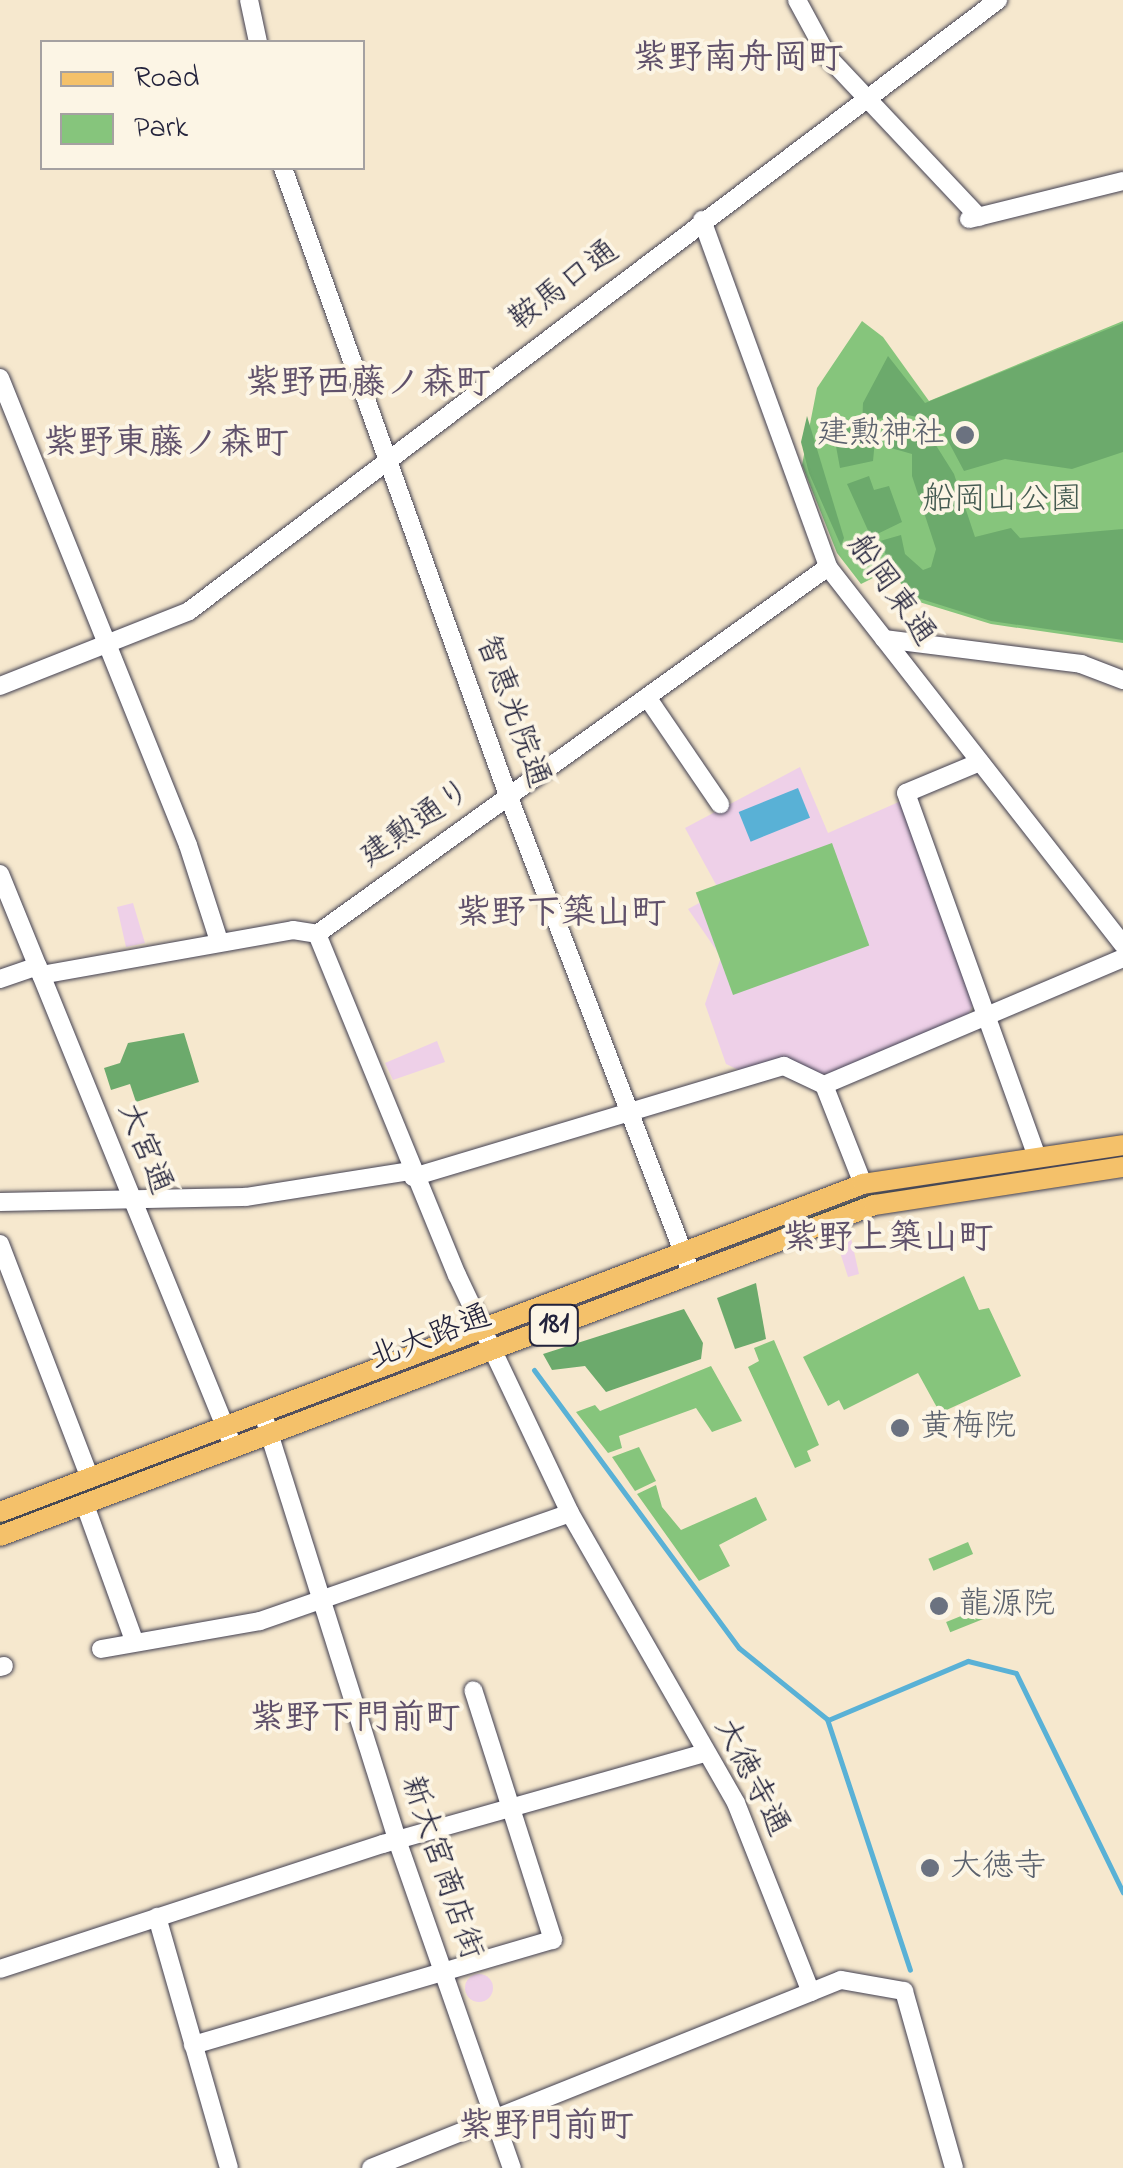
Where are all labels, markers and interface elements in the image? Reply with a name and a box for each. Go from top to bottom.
district label: 紫野南舟岡町 [633,39,843,81]
legend [40,40,365,170]
text: Road [134,57,199,101]
text: Park [134,107,188,151]
street label: 鞍馬口通 [502,233,628,341]
district label: 紫野西藤ノ森町 [246,364,490,406]
place label: 建勲神社 [817,416,945,454]
district label: 紫野東藤ノ森町 [44,424,288,466]
marker: 建勲神社 [954,424,976,446]
park label: 船岡山公園 [922,482,1082,520]
street label: 船岡東通 [838,528,942,654]
street label: 智恵光院通 [466,630,556,794]
street label: 建勲通り [354,773,480,877]
district label: 紫野下築山町 [456,894,666,936]
street label: 大宮通 [107,1097,179,1201]
district label: 紫野上築山町 [783,1219,993,1261]
street label: 北大路通 [364,1298,498,1380]
road number: 181 [526,1300,582,1350]
place label: 黄梅院 [920,1409,1016,1447]
marker: 黄梅院 [889,1417,911,1439]
place label: 龍源院 [959,1587,1055,1625]
marker: 龍源院 [928,1595,950,1617]
district label: 紫野下門前町 [250,1699,460,1741]
street label: 大徳寺通 [704,1712,796,1844]
street label: 新大宮商店街 [391,1771,489,1965]
place label: 大徳寺 [950,1849,1046,1887]
marker: 大徳寺 [919,1857,941,1879]
district label: 紫野門前町 [459,2107,633,2149]

